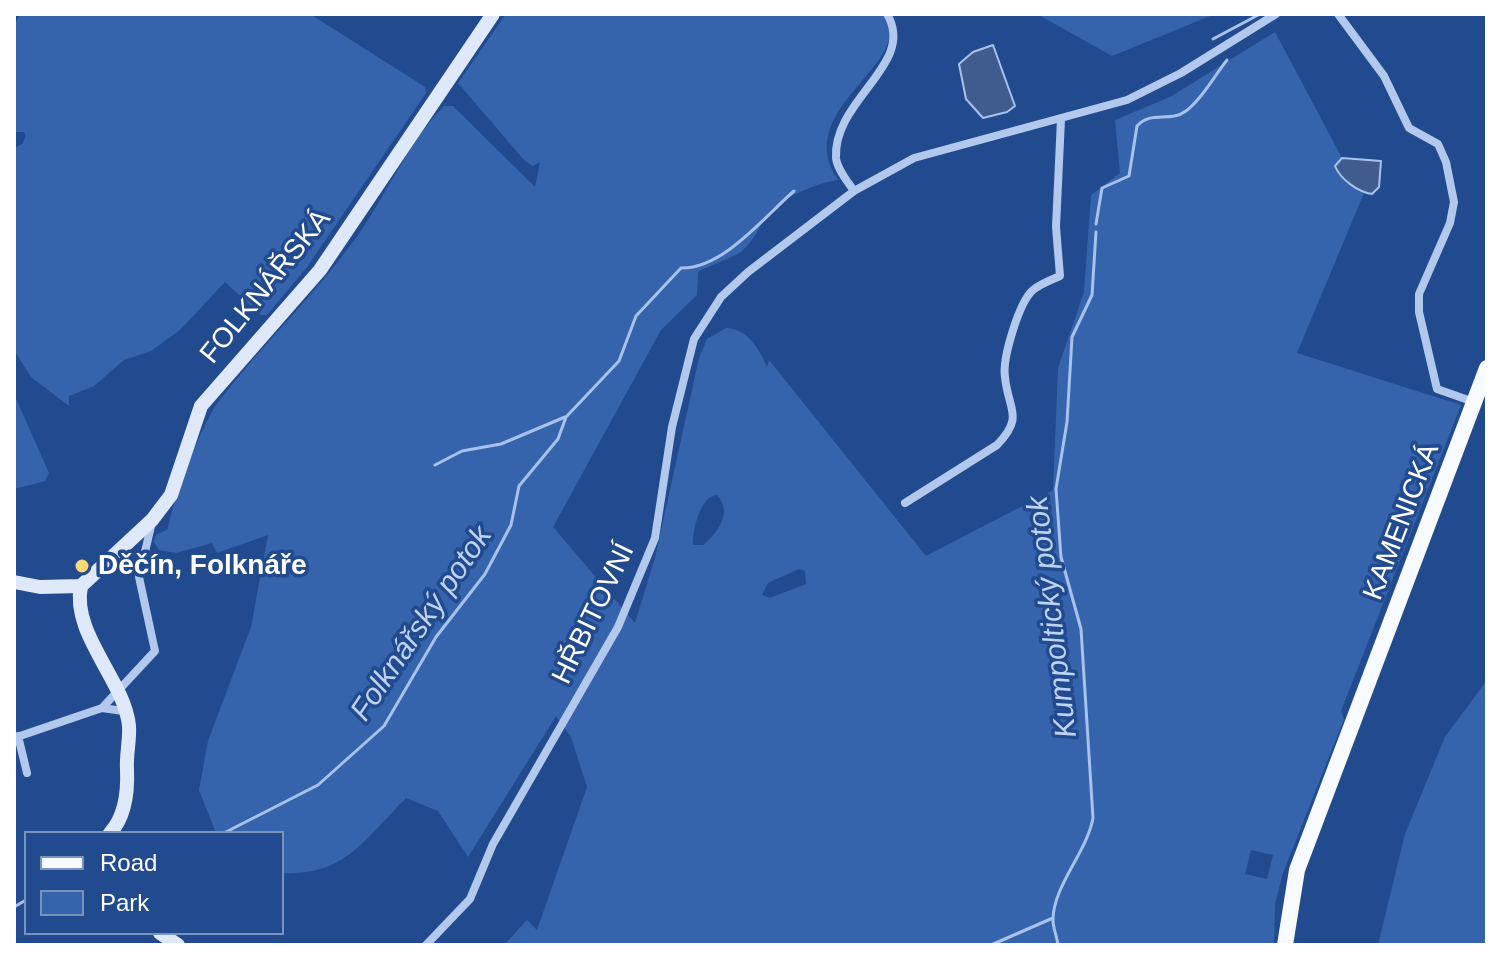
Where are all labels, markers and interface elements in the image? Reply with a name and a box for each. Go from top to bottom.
street label: FOLKNÁŘSKÁ [194,203,338,371]
street label: KAMENICKÁ [1357,439,1447,605]
water label: Kumpoltický potok [1020,494,1086,740]
water label: Folknářský potok [344,520,500,728]
street label: HŘBITOVNÍ [546,538,642,690]
place label: Děčín, Folknáře [98,549,307,583]
marker: Děčín, Folknáře [73,557,91,575]
legend [24,831,284,935]
text: Road [100,849,157,876]
text: Park [100,889,149,916]

